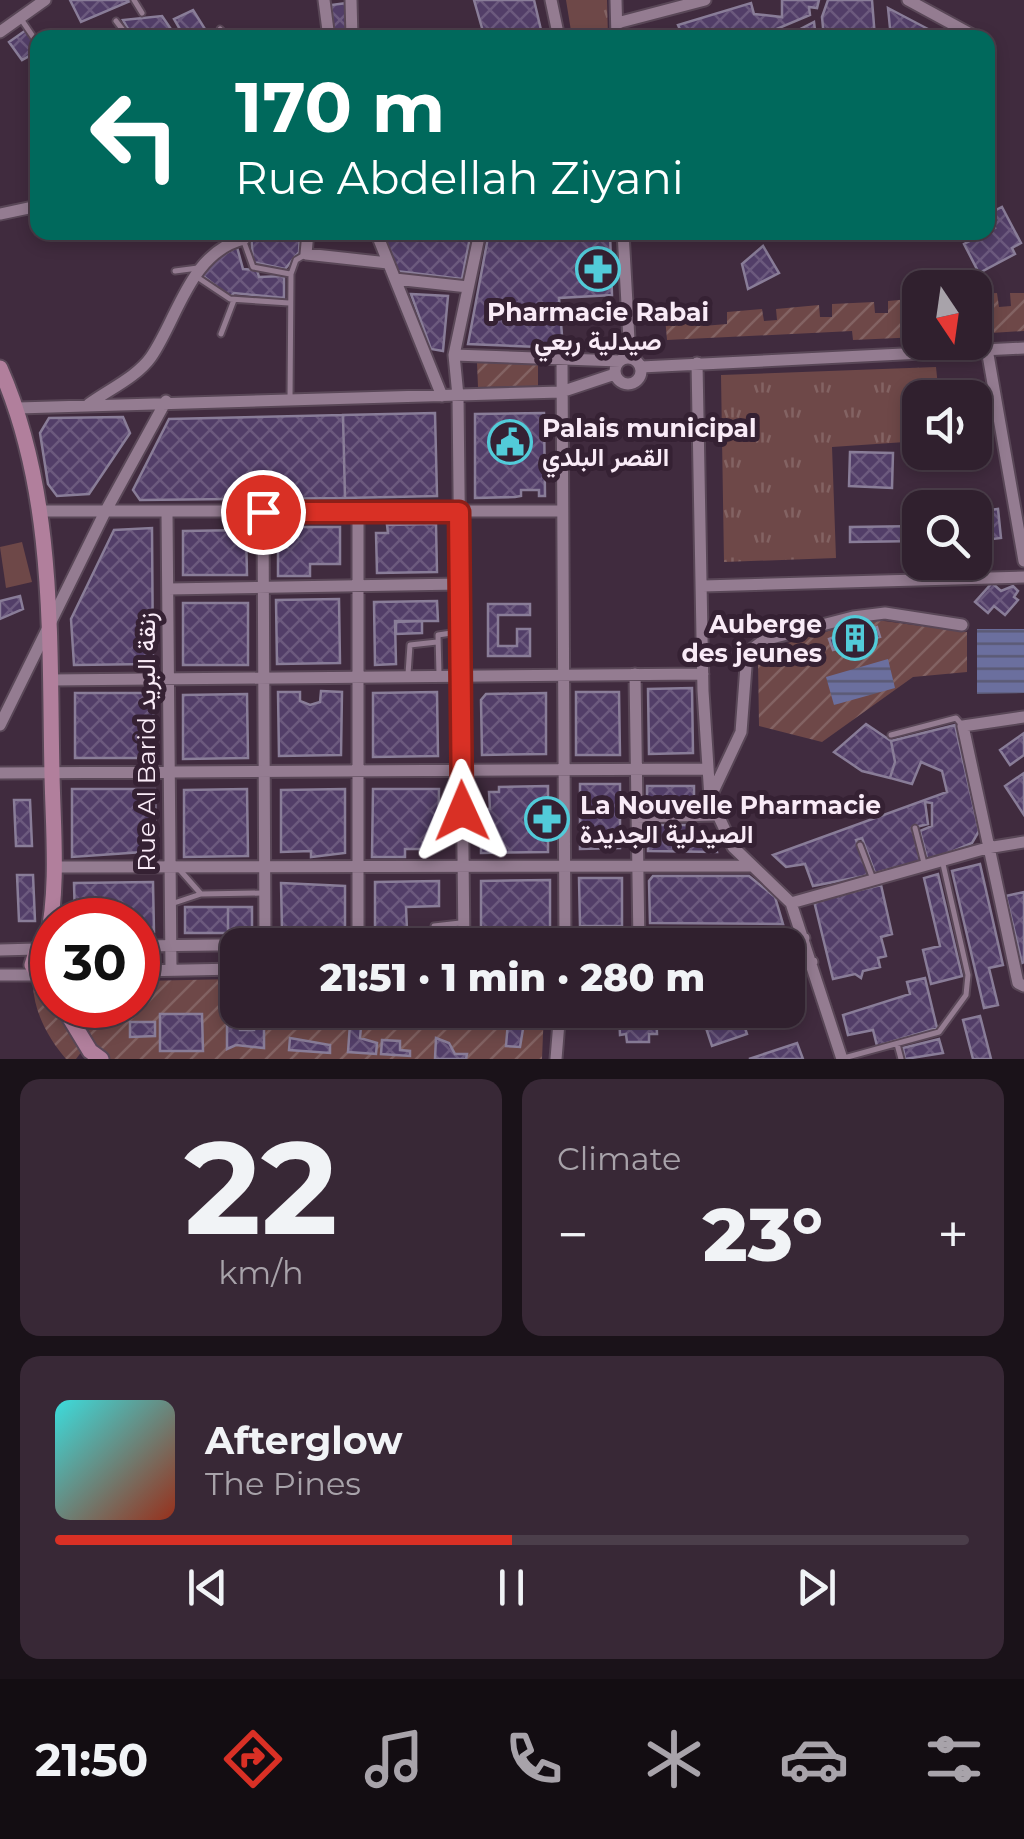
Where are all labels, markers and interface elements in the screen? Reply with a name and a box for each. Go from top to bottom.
text: 170 m [235,64,445,150]
icon: left [70,70,200,200]
text: Rue Abdellah Ziyani [235,150,684,205]
pharmacy icon: Pharmacie Rabai صيدلية ربعي [575,246,621,292]
north arrow [902,270,992,360]
map controls [902,270,992,580]
place label: Pharmacie Rabai صيدلية ربعي [487,297,709,362]
button: sound [902,380,992,470]
place label: Palais municipal القصر البلدي [542,413,757,478]
public building icon: Palais municipal القصر البلدي [487,419,533,465]
pin [221,470,306,555]
icon: arrive [236,485,291,540]
button: search [902,490,992,580]
place label: Auberge des jeunes [682,609,822,668]
street label: Rue Al Barid زنقة البريد [131,612,162,872]
building icon: Auberge des jeunes [832,615,878,661]
position arrow [410,759,514,863]
place label: La Nouvelle Pharmacie الصيدلية الجديدة [580,790,881,849]
pharmacy icon: La Nouvelle Pharmacie الصيدلية الجديدة [524,796,570,842]
speed limit sign: 30 [30,898,160,1028]
text: 21:51 · 1 min · 280 m [320,954,705,1001]
text: 22 [184,1108,338,1267]
text: Climate [557,1139,681,1178]
text: 23° [703,1188,823,1280]
text: − [557,1201,589,1268]
text: + [937,1201,969,1268]
text: km/h [218,1253,304,1292]
text: Afterglow [205,1417,403,1464]
text: The Pines [205,1464,361,1503]
icon: previous [180,1560,235,1615]
icon: pause [484,1560,539,1615]
icon: next [789,1560,844,1615]
icon: directions [218,1724,288,1794]
icon: music [359,1724,429,1794]
icon: phone [499,1724,569,1794]
icon: climate [639,1724,709,1794]
icon: car [779,1724,849,1794]
icon: filters [919,1724,989,1794]
text: 21:50 [35,1732,148,1787]

